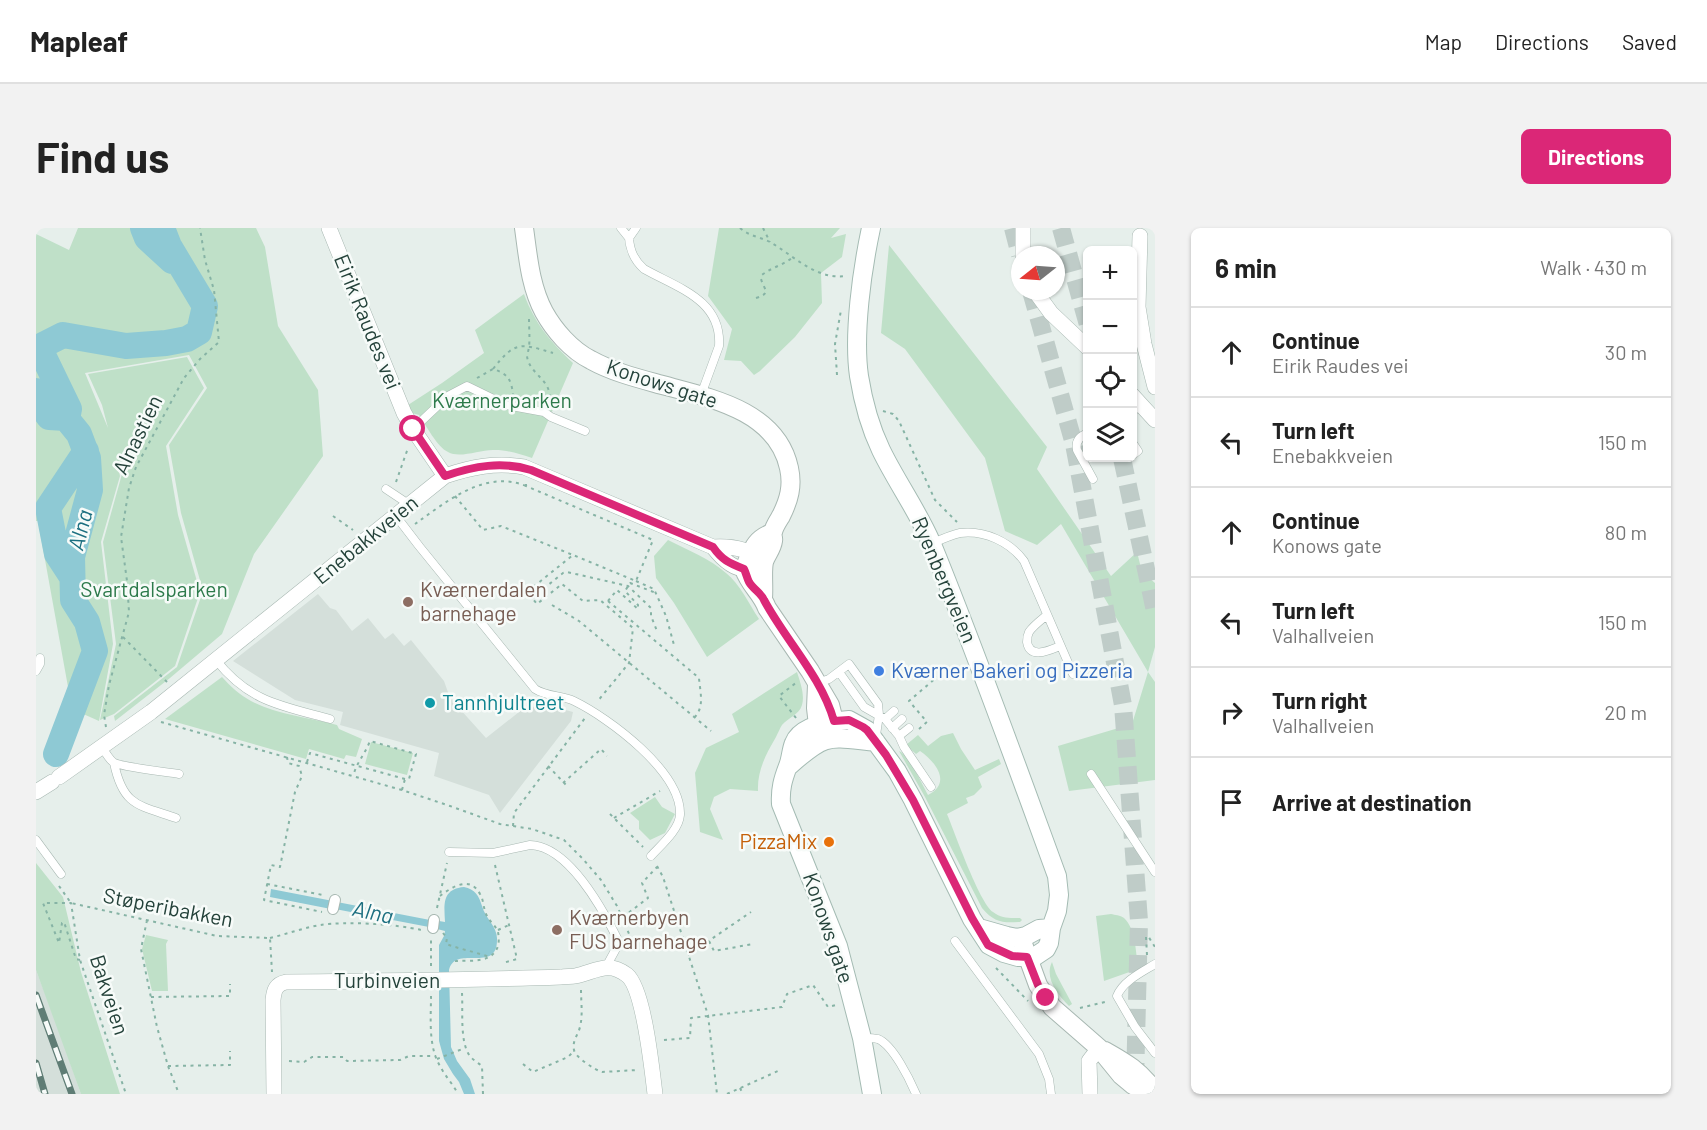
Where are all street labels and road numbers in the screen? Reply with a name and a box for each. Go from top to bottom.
street label: Eirik Raudes vei [330,250,407,393]
street label: Konows gate [604,353,721,412]
street label: Alnastien [107,391,167,478]
street label: Enebakkveien [308,489,422,589]
street label: Ryenbergveien [908,513,983,646]
street label: Konows gate [799,869,860,986]
street label: Støperibakken [101,882,235,931]
street label: Bakveien [86,951,135,1038]
street label: Turbinveien [334,967,440,992]

